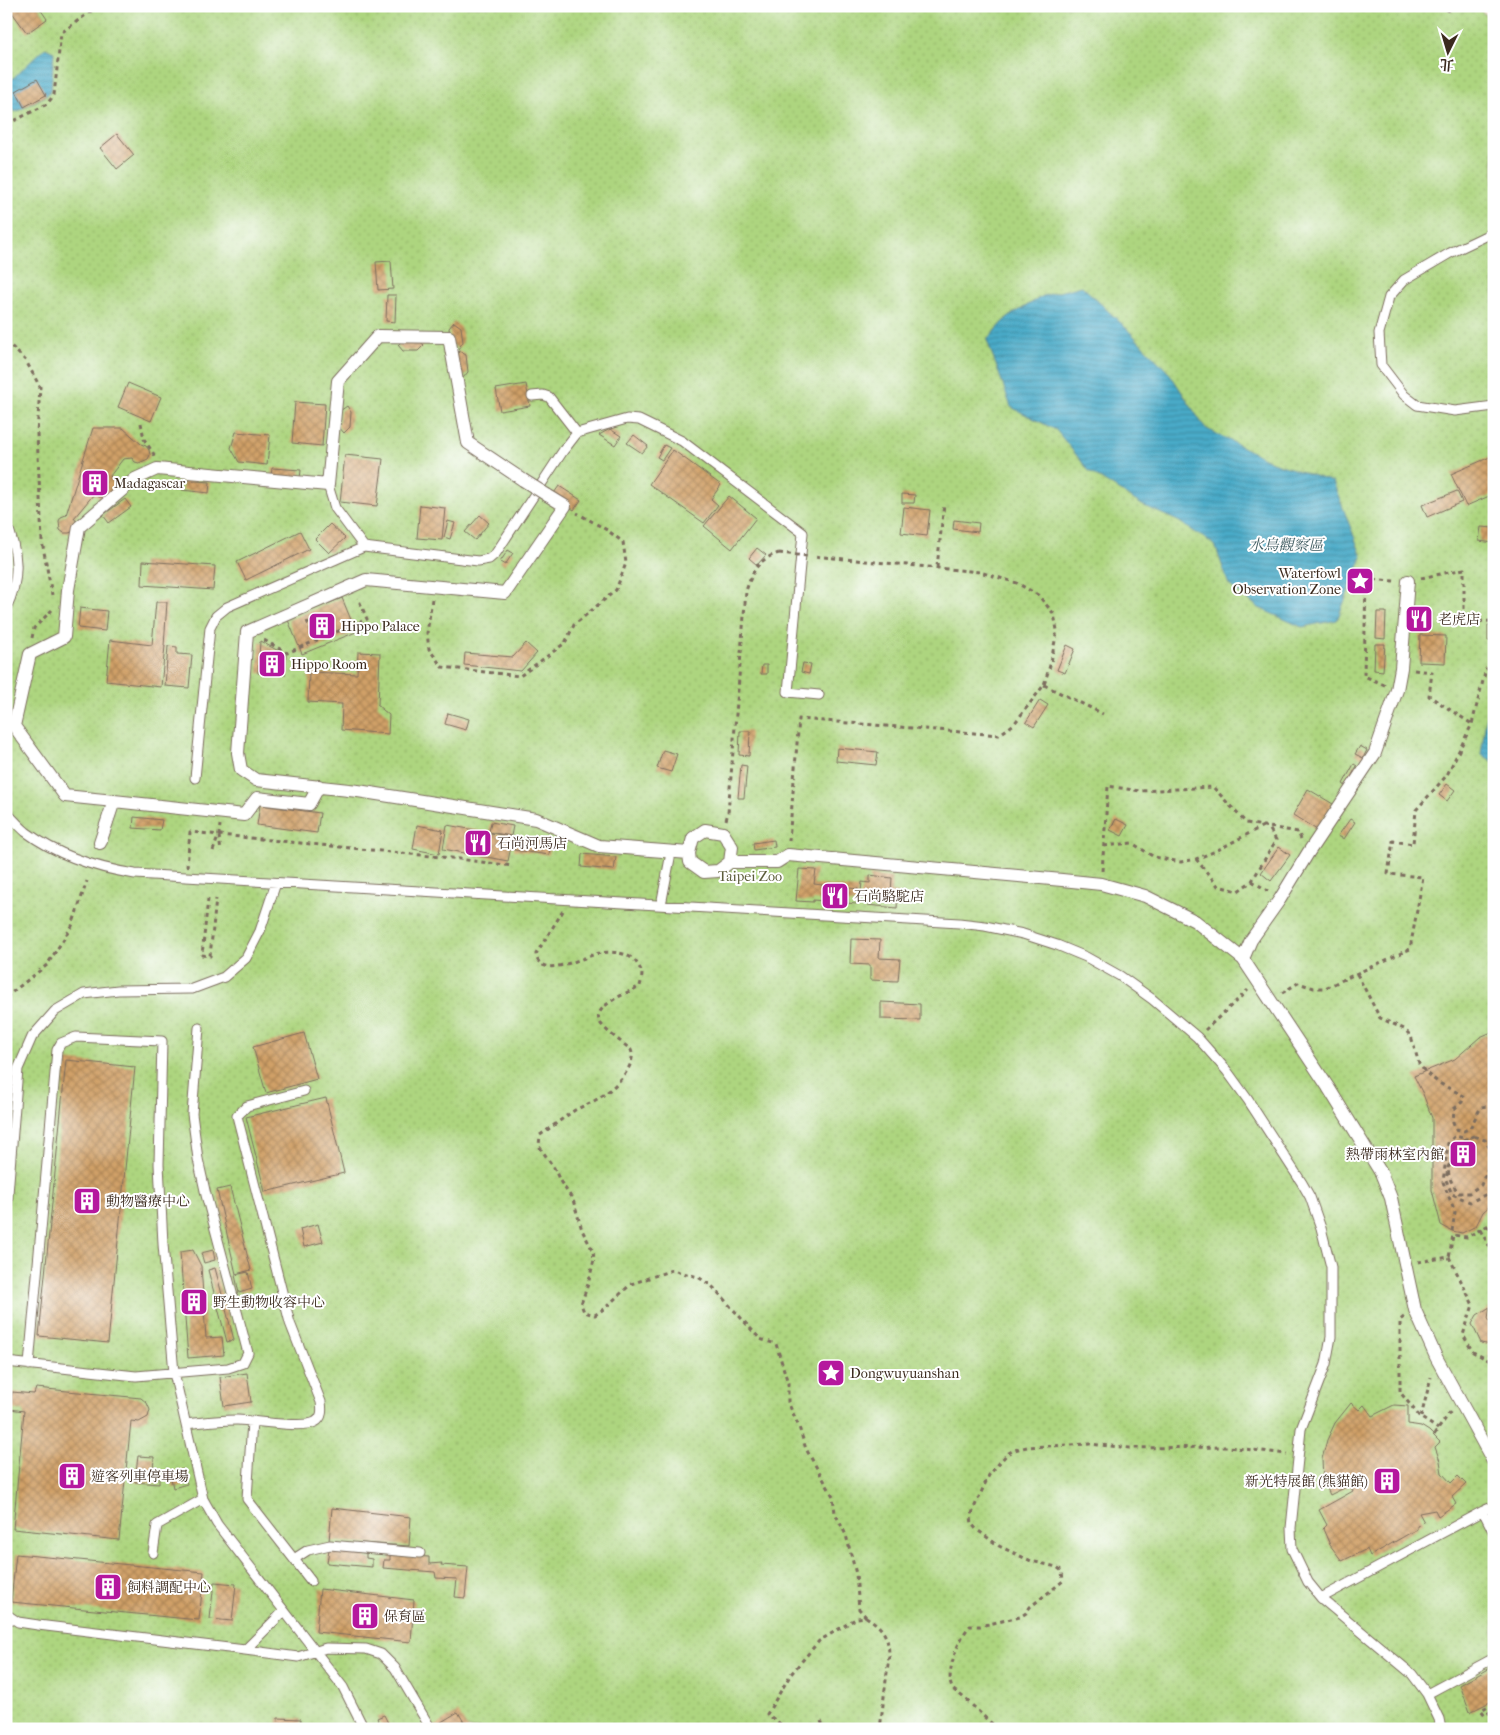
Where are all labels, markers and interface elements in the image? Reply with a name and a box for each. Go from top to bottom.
north arrow [1422,28,1472,78]
text: 北 [1439,55,1455,74]
building icon: Madagascar [80,468,110,498]
place label: Madagascar [114,475,185,492]
water label: 水鳥觀察區 [1248,536,1325,554]
place label: Waterfowl Observation Zone [1233,565,1341,598]
place icon: Waterfowl Observation Zone [1345,566,1375,596]
restaurant icon: 老虎店 [1404,604,1434,634]
building icon: Hippo Palace [307,611,337,641]
place label: 老虎店 [1438,611,1480,628]
place label: Hippo Palace [341,618,420,635]
building icon: Hippo Room [257,649,287,679]
place label: Hippo Room [291,656,368,673]
restaurant icon: 石尚河馬店 [463,828,493,858]
place label: 石尚河馬店 [497,835,567,852]
park label: Taipei Zoo [718,868,782,885]
restaurant icon: 石尚駱駝店 [820,881,850,911]
place label: 石尚駱駝店 [854,888,924,905]
building icon: 熱帶雨林室內館 [1448,1139,1478,1169]
place label: 熱帶雨林室內館 [1346,1146,1444,1163]
building icon: 動物醫療中心 [72,1186,102,1216]
place label: 動物醫療中心 [106,1193,190,1210]
building icon: 野生動物收容中心 [179,1287,209,1317]
place label: 野生動物收容中心 [213,1294,325,1311]
place icon: Dongwuyuanshan [816,1358,846,1388]
place label: Dongwuyuanshan [850,1365,959,1382]
building icon: 遊客列車停車場 [57,1461,87,1491]
building icon: 新光特展館 (熊貓館) [1372,1466,1402,1496]
place label: 遊客列車停車場 [91,1468,189,1485]
place label: 新光特展館 (熊貓館) [1245,1473,1368,1490]
building icon: 飼料調配中心 [93,1572,123,1602]
place label: 飼料調配中心 [127,1579,211,1596]
building icon: 保育區 [350,1601,380,1631]
place label: 保育區 [384,1608,426,1625]

